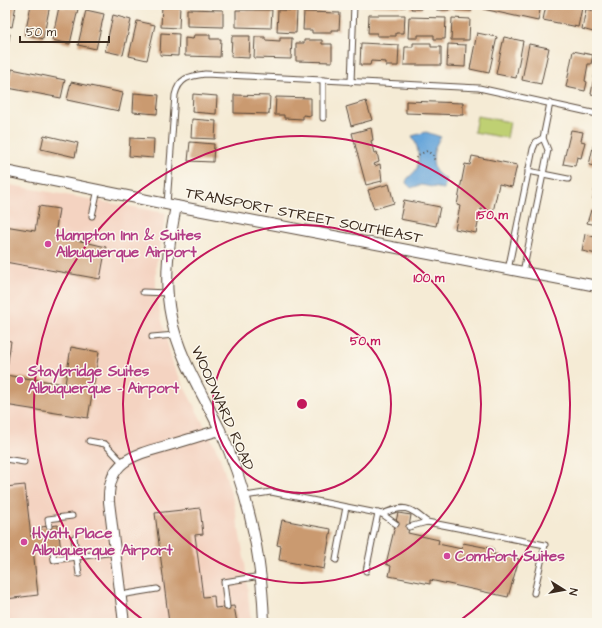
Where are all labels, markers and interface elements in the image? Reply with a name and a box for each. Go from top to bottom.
scale bar [20,18,109,44]
text: 50 m [26,24,57,41]
street label: TRANSPORT STREET SOUTHEAST [184,182,425,249]
text: 150 m [476,207,509,224]
place label: Hampton Inn & Suites Albuquerque Airport [56,225,202,263]
marker: Hampton Inn & Suites Albuquerque Airport [43,239,53,249]
text: 100 m [414,270,445,287]
text: 50 m [350,333,381,350]
street label: WOODWARD ROAD [186,343,260,474]
place label: Staybridge Suites Albuquerque - Airport [27,361,180,399]
marker: Staybridge Suites Albuquerque - Airport [15,375,25,385]
centre of rings [295,397,309,411]
place label: Hyatt Place Albuquerque Airport [32,523,173,561]
marker: Hyatt Place Albuquerque Airport [19,537,29,547]
place label: Comfort Suites [455,546,565,567]
marker: Comfort Suites [442,551,452,561]
north arrow [544,570,584,610]
text: N [565,587,581,597]

